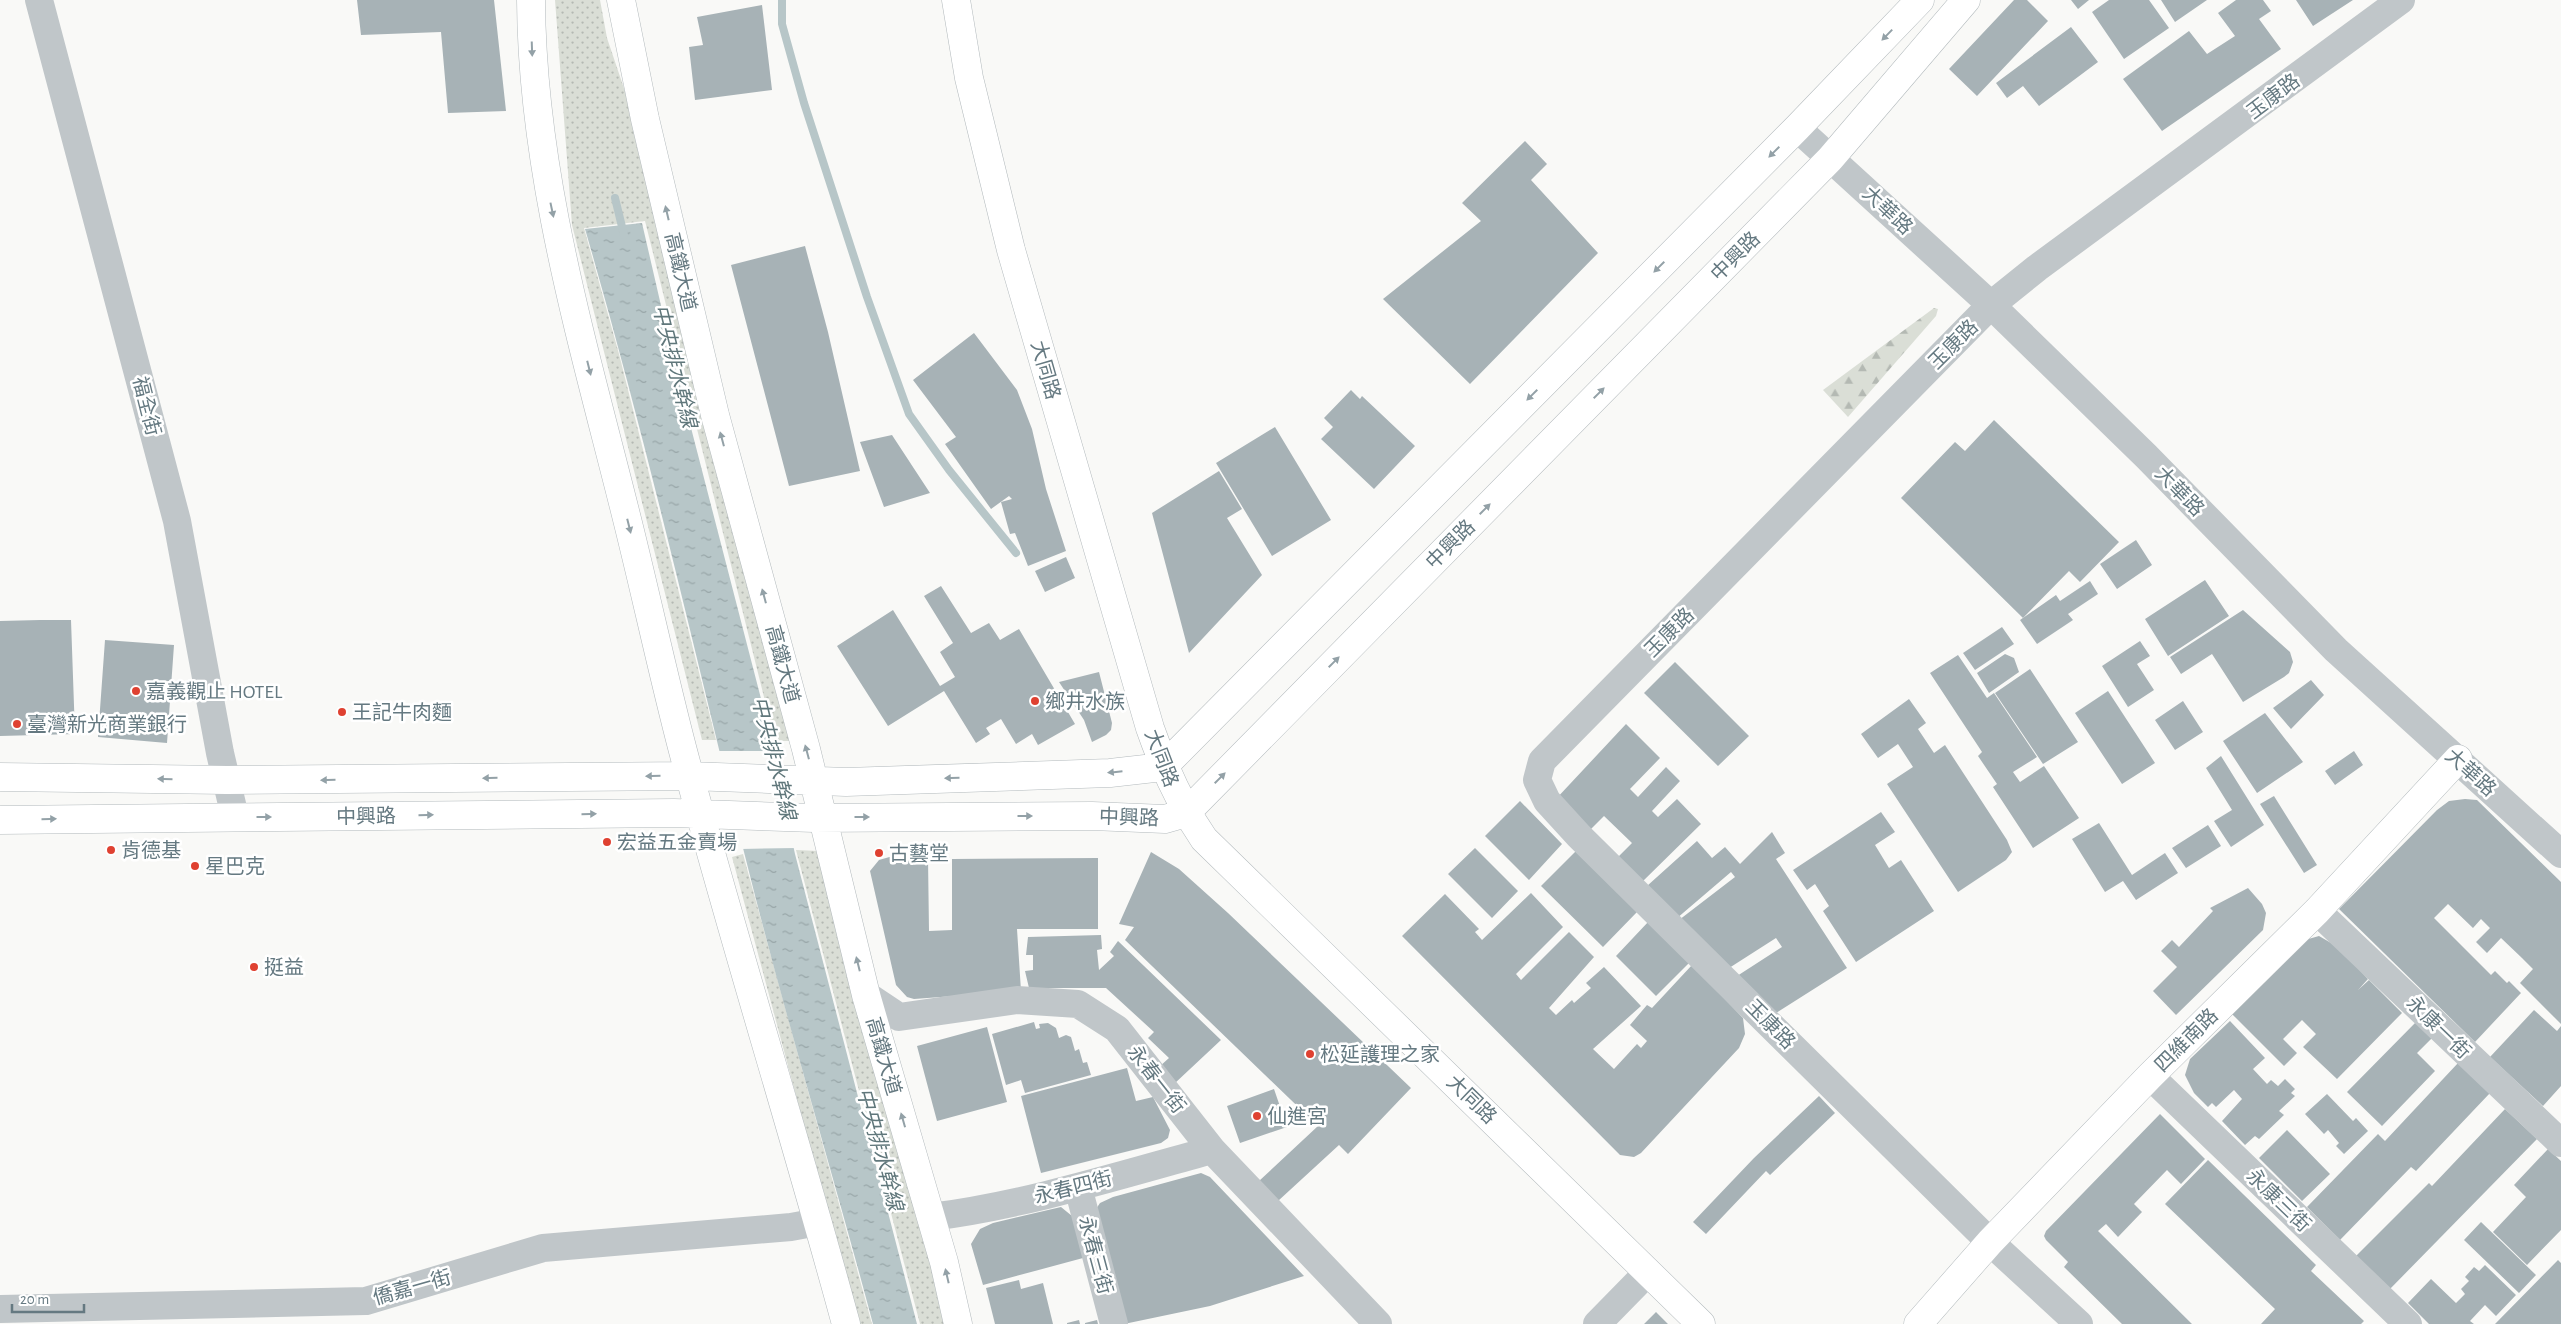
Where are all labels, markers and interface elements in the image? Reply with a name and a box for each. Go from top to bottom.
one-way arrow [1881,29,1893,41]
one-way arrow [529,41,537,57]
street label: 玉康路 [2243,70,2304,123]
one-way arrow [1768,146,1780,158]
street label: 大華路 [1859,182,1917,239]
one-way arrow [549,202,557,218]
one-way arrow [663,205,671,220]
street label: 中興路 [1707,228,1764,285]
street label: 高鐵大道 [661,231,701,313]
one-way arrow [1653,261,1665,273]
water label: 中央排水幹線 [649,302,701,432]
street label: 玉康路 [1925,316,1982,373]
street label: 大同路 [1027,338,1064,402]
one-way arrow [585,361,593,376]
street label: 福全街 [129,374,164,438]
one-way arrow [1593,388,1605,400]
one-way arrow [1526,389,1538,401]
one-way arrow [717,431,725,446]
street label: 大華路 [2151,462,2208,520]
one-way arrow [1479,503,1491,515]
street label: 中興路 [1422,516,1479,573]
one-way arrow [625,518,633,533]
one-way arrow [760,588,768,603]
street label: 玉康路 [1641,604,1698,661]
street label: 高鐵大道 [762,623,804,705]
one-way arrow [1328,656,1340,668]
place label: 嘉義觀止 HOTEL [146,681,283,702]
marker: 嘉義觀止 HOTEL [130,685,142,697]
place label: 鄉井水族 [1045,691,1125,712]
water label: 中央排水幹線 [748,694,800,824]
marker: 鄉井水族 [1029,695,1041,707]
place label: 王記牛肉麵 [352,701,452,723]
marker: 王記牛肉麵 [336,706,348,718]
place label: 臺灣新光商業銀行 [27,713,187,735]
marker: 臺灣新光商業銀行 [11,718,23,730]
street label: 大同路 [1141,726,1182,790]
street label: 大華路 [2441,744,2500,800]
one-way arrow [803,745,811,760]
one-way arrow [1106,768,1122,776]
one-way arrow [645,772,661,780]
one-way arrow [1214,772,1226,784]
one-way arrow [482,774,498,782]
one-way arrow [944,774,960,782]
one-way arrow [157,775,173,783]
one-way arrow [320,776,336,784]
street label: 中興路 [336,805,396,828]
street label: 中興路 [1099,806,1159,829]
one-way arrow [581,810,597,818]
one-way arrow [418,811,434,819]
one-way arrow [1017,812,1033,820]
one-way arrow [256,813,272,821]
one-way arrow [855,813,871,821]
one-way arrow [41,815,57,823]
place label: 宏益五金賣場 [617,832,737,853]
marker: 宏益五金賣場 [601,836,613,848]
place label: 肯德基 [121,840,181,861]
place label: 古藝堂 [889,843,949,864]
marker: 肯德基 [105,844,117,856]
marker: 古藝堂 [873,847,885,859]
place label: 星巴克 [205,856,265,877]
marker: 星巴克 [189,860,201,872]
one-way arrow [854,956,862,971]
place label: 挺益 [264,957,304,978]
marker: 挺益 [248,961,260,973]
street label: 永康一街 [2403,992,2475,1063]
street label: 玉康路 [1742,996,1799,1053]
street label: 四維南路 [2151,1005,2222,1076]
street label: 高鐵大道 [862,1015,906,1097]
street label: 永春一街 [1124,1041,1190,1117]
place label: 松延護理之家 [1320,1043,1440,1065]
marker: 松延護理之家 [1304,1048,1316,1060]
street label: 大同路 [1443,1071,1501,1128]
water label: 中央排水幹線 [853,1085,907,1215]
place label: 仙進宮 [1267,1106,1327,1127]
marker: 仙進宮 [1251,1110,1263,1122]
one-way arrow [898,1113,906,1128]
street label: 永康三街 [2243,1165,2315,1236]
street label: 永春四街 [1032,1168,1114,1207]
street label: 永春三街 [1075,1214,1116,1296]
street label: 僑嘉一街 [371,1266,453,1309]
one-way arrow [943,1269,951,1284]
scale bar [12,1282,85,1314]
text: 20 m [20,1292,49,1307]

